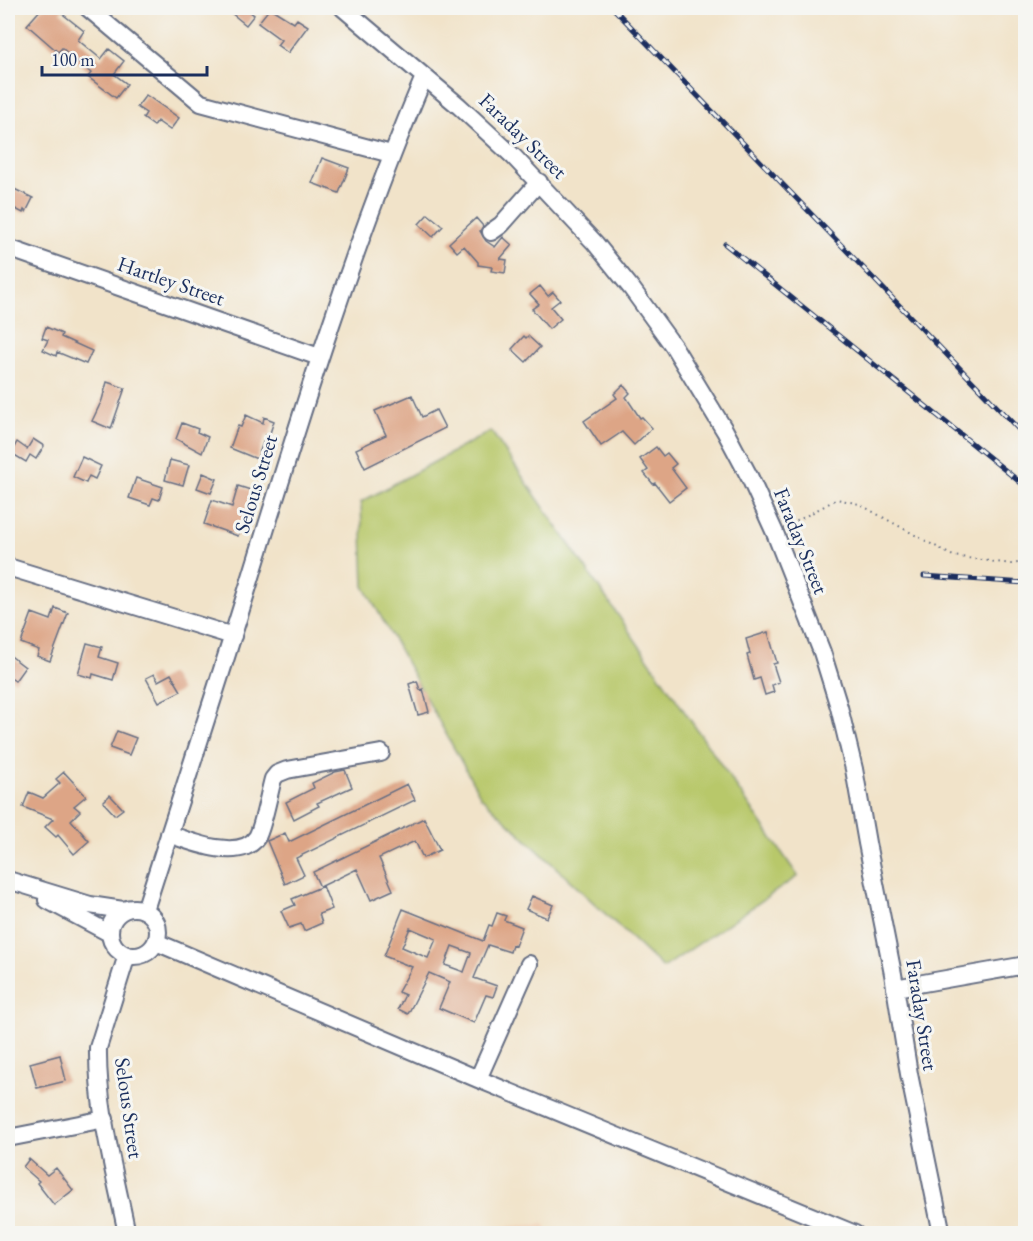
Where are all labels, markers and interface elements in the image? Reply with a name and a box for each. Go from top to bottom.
scale bar [42,39,207,77]
text: 100 m [51,48,95,71]
street label: Faraday Street [474,87,573,185]
street label: Hartley Street [114,250,229,312]
street label: Selous Street [228,431,283,536]
street label: Faraday Street [768,484,835,598]
street label: Faraday Street [900,957,945,1073]
street label: Selous Street [109,1056,150,1161]

